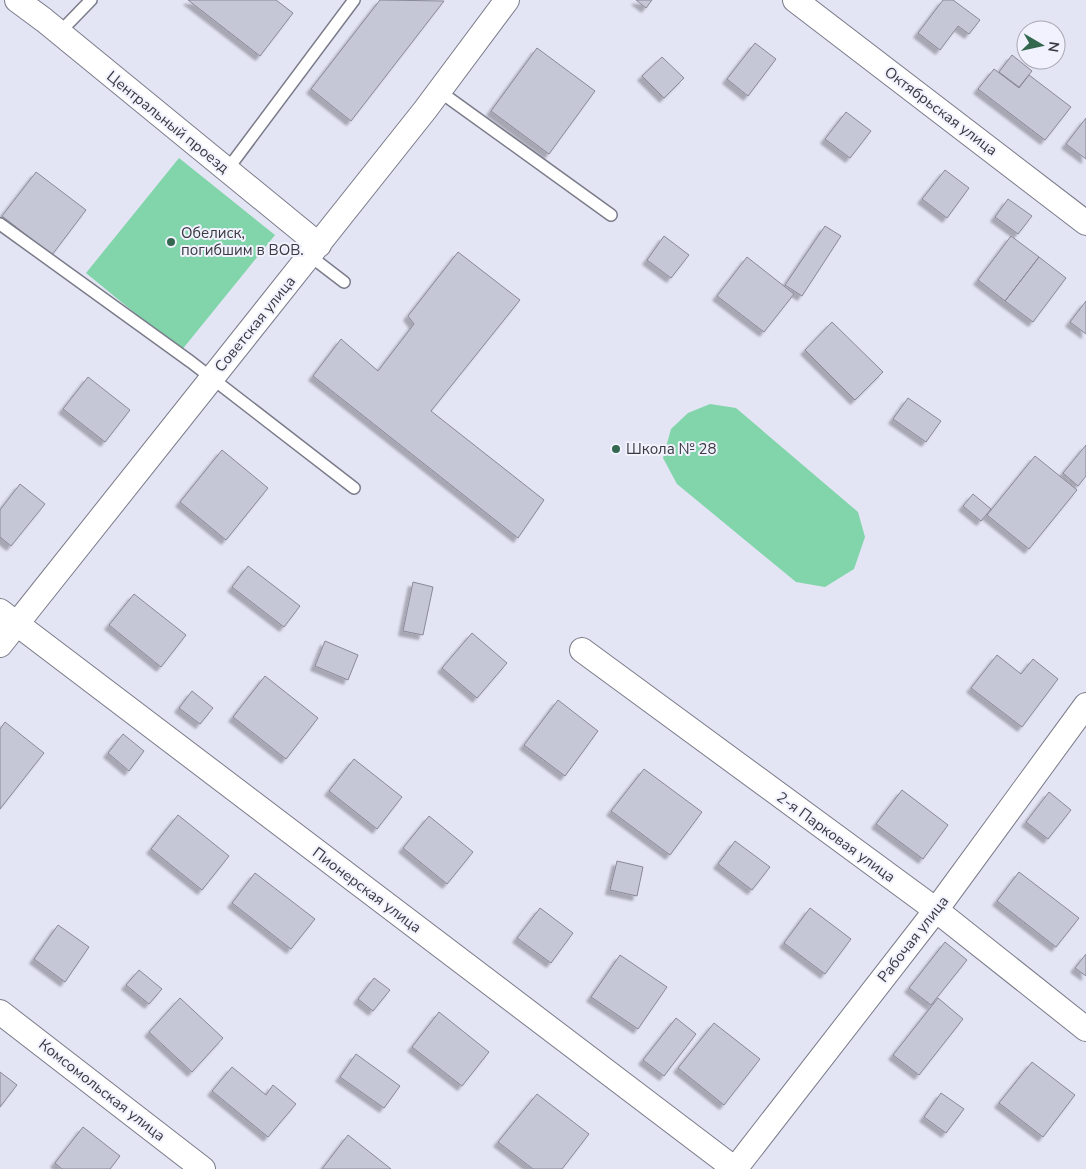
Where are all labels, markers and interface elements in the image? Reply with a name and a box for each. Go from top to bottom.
north arrow [1016,20,1066,70]
text: N [1043,40,1064,54]
street label: Октябрьская улица [880,62,1002,160]
street label: Центральный проезд [103,66,234,178]
place label: Обелиск, погибшим в ВОВ. [181,223,304,260]
marker: Обелиск, погибшим в ВОВ. [165,236,177,248]
street label: Советская улица [210,272,300,376]
place label: Школа № 28 [626,439,717,459]
marker: Школа № 28 [610,443,622,455]
street label: 2-я Парковая улица [773,787,899,887]
street label: Пионерская улица [309,843,425,937]
street label: Рабочая улица [873,892,953,986]
street label: Комсомольская улица [35,1034,169,1146]

